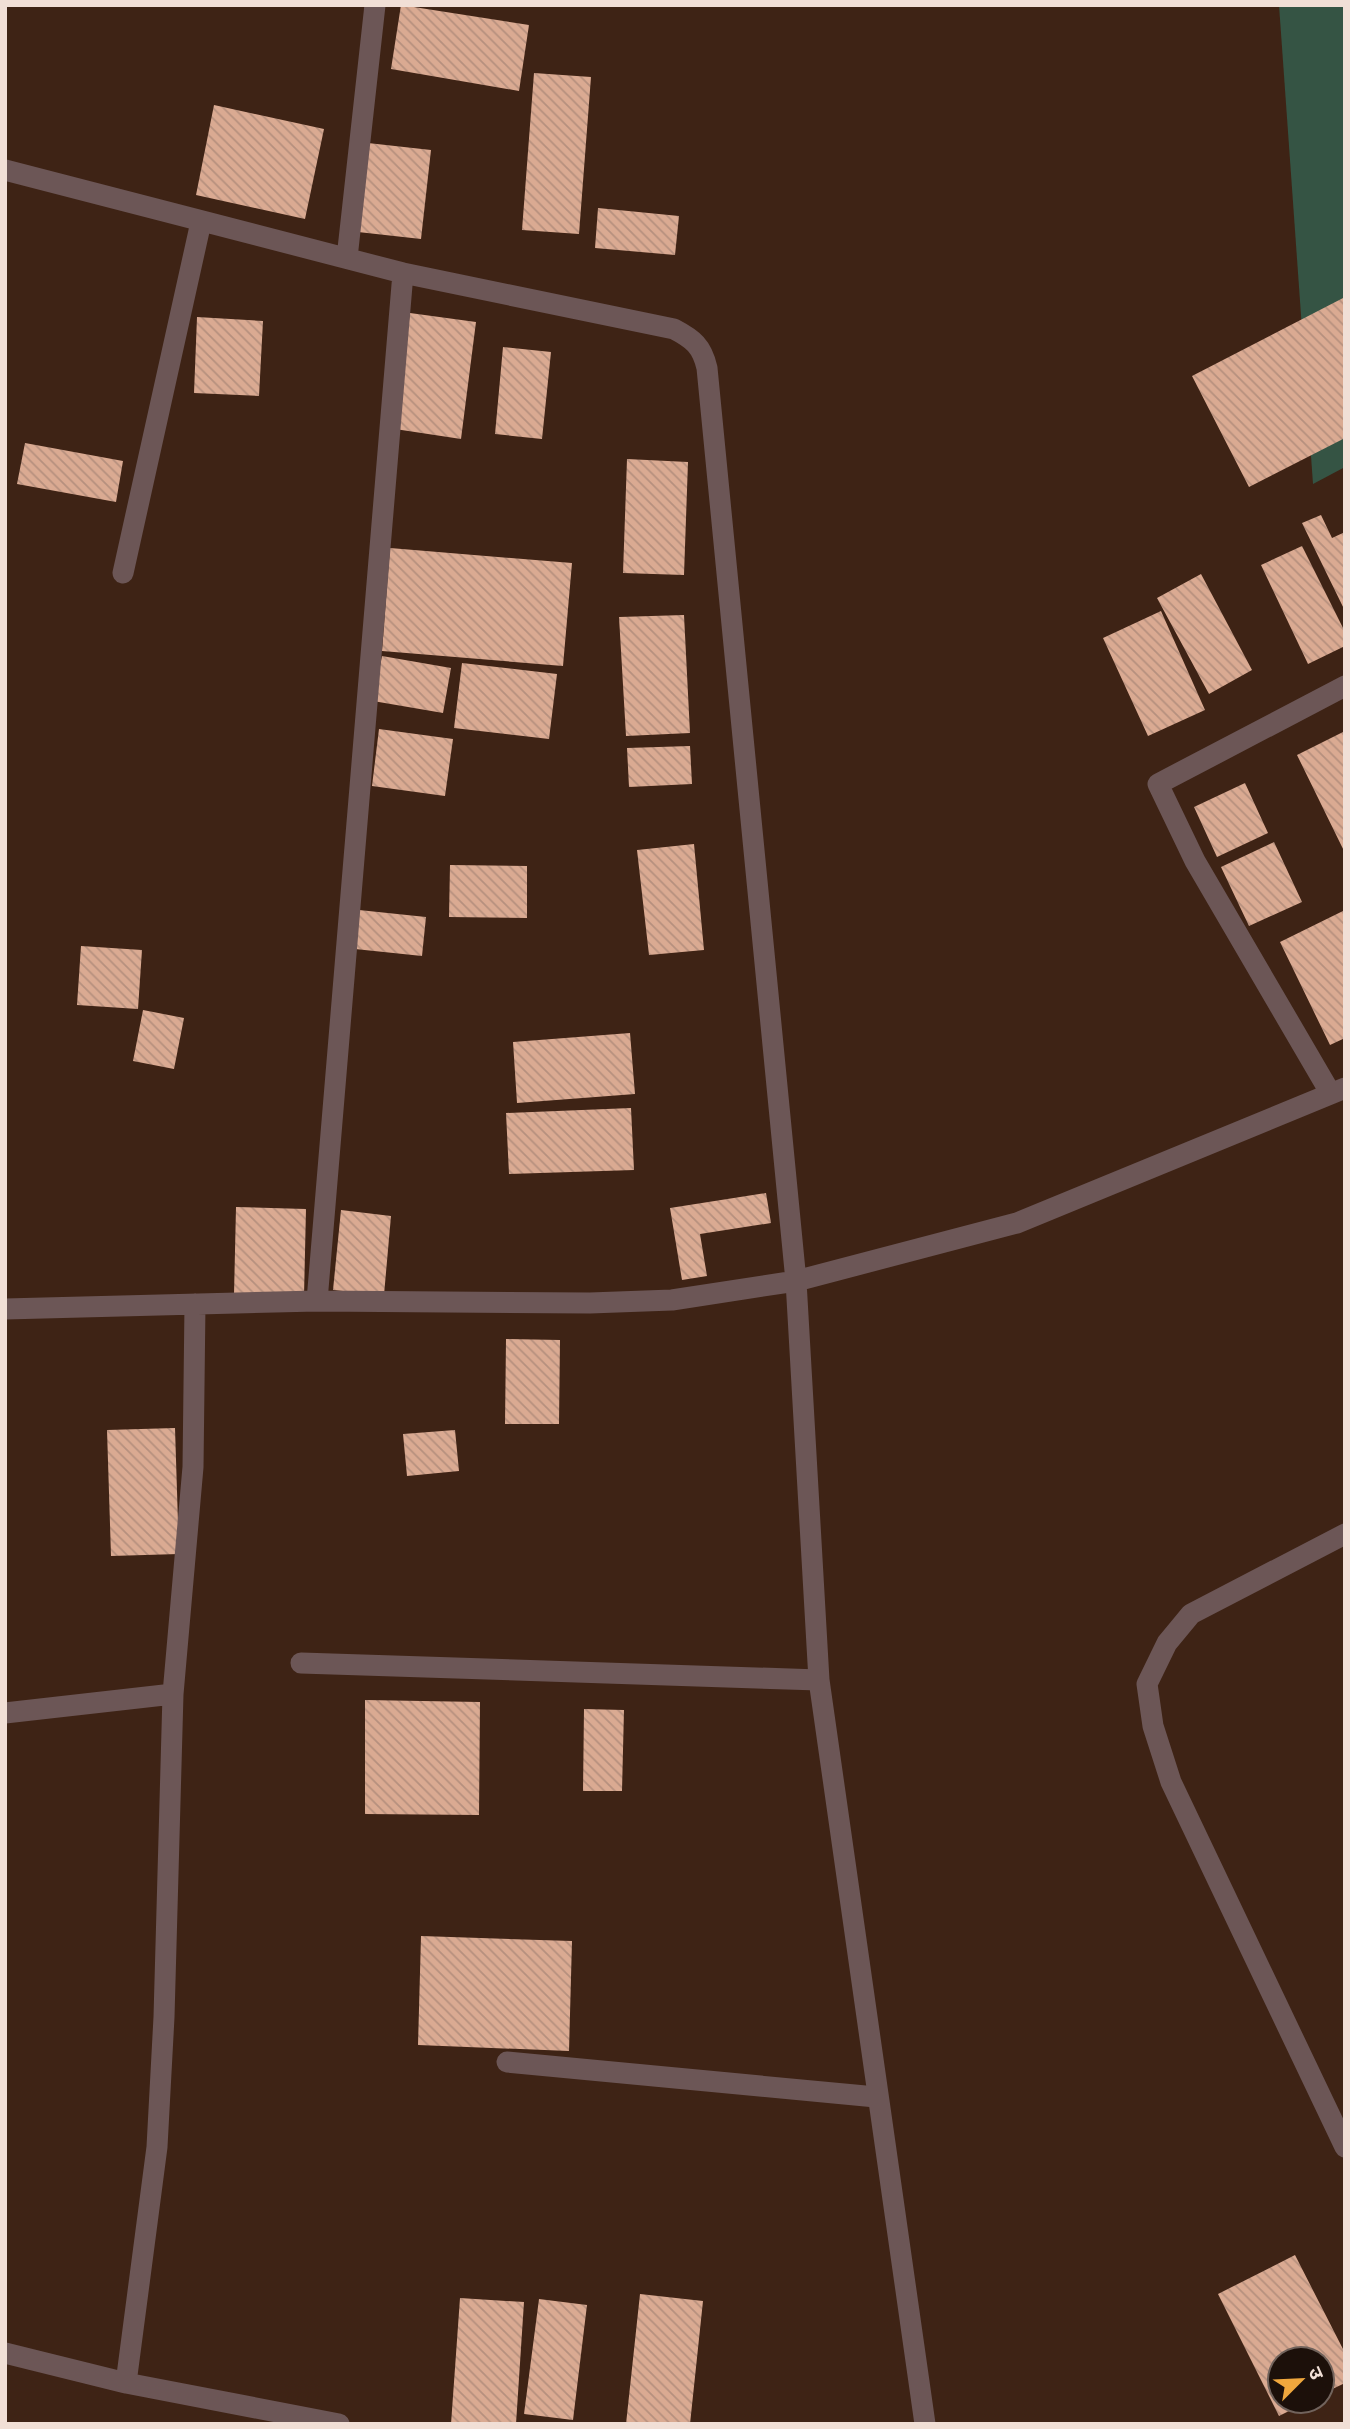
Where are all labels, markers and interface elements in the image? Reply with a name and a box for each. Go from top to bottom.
north arrow [1266,2345,1336,2415]
text: उ [1301,2362,1333,2385]

